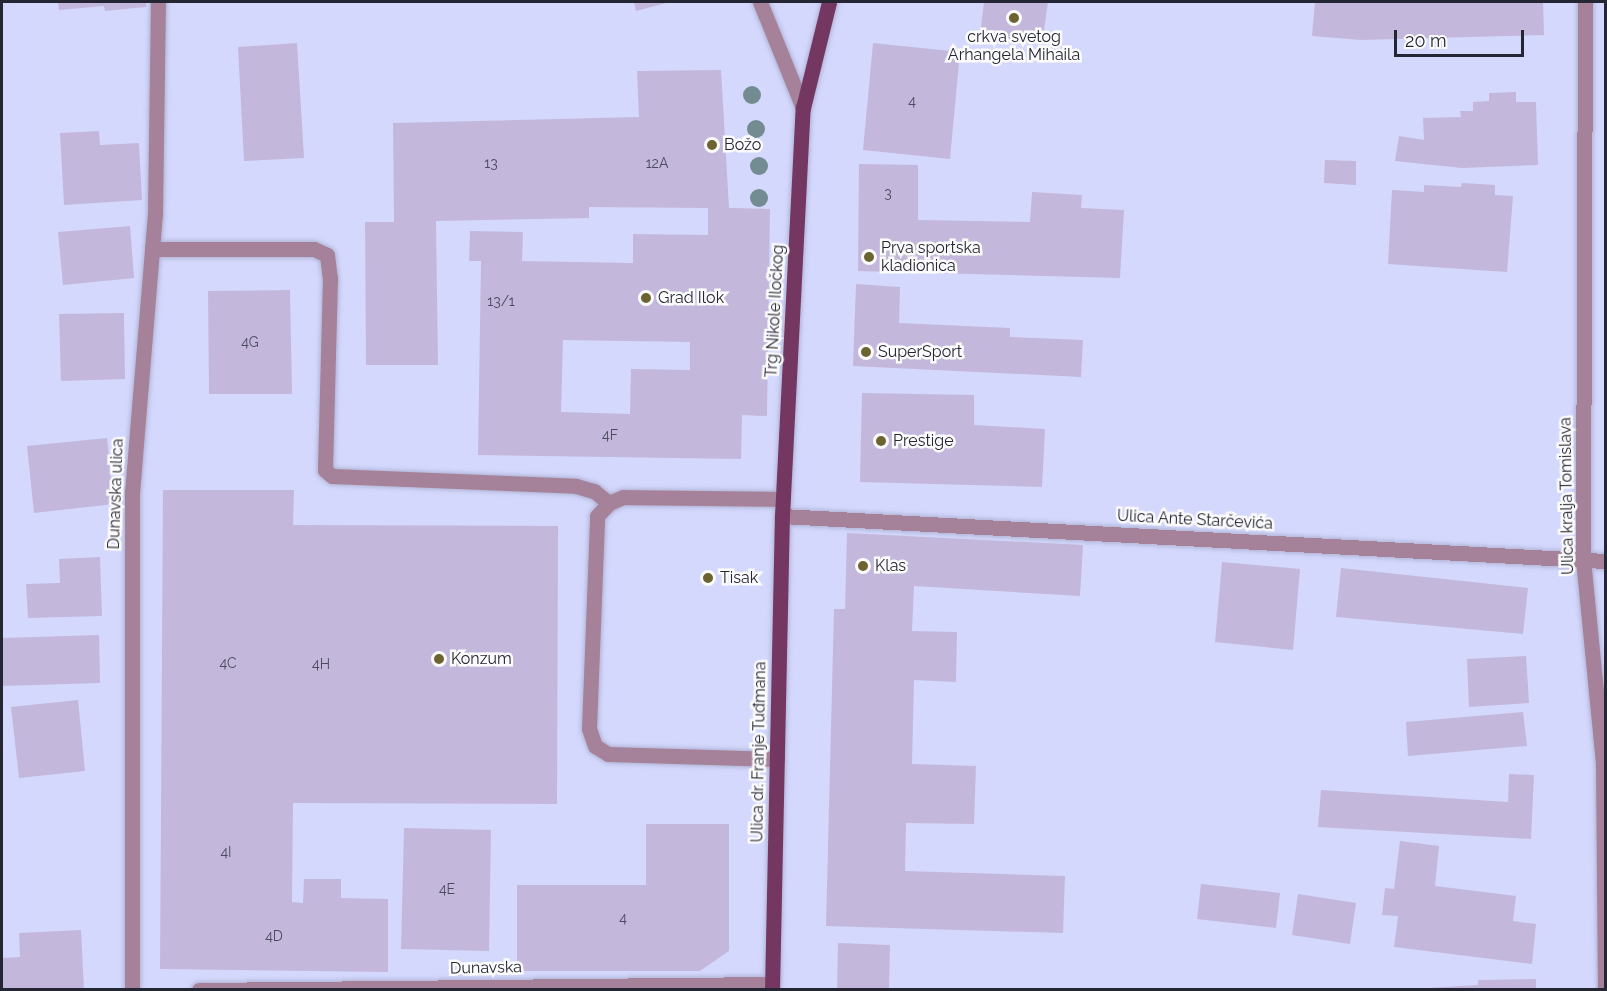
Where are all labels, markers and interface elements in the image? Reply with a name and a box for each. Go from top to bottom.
marker: crkva svetog Arhangela Mihaila [1007,11,1021,25]
scale bar [1397,18,1528,56]
place label: crkva svetog Arhangela Mihaila [948,27,1080,65]
text: 20 m [1405,30,1447,51]
house number: 4 [908,93,916,109]
place label: Božo [724,135,761,155]
marker: Božo [705,138,719,152]
house number: 13 [484,155,498,171]
house number: 12A [646,155,668,171]
house number: 3 [884,185,892,201]
place label: Prva sportska kladionica [881,238,981,276]
street label: Trg Nikole Iločkog [762,244,788,378]
marker: Prva sportska kladionica [862,250,876,264]
place label: Grad Ilok [658,288,724,308]
marker: Grad Ilok [639,291,653,305]
house number: 13/1 [487,293,515,309]
house number: 4G [241,334,259,350]
place label: SuperSport [878,342,962,362]
marker: SuperSport [859,345,873,359]
street label: Ulica kralja Tomislava [1556,417,1578,575]
house number: 4F [602,427,618,443]
place label: Prestige [893,431,954,451]
marker: Prestige [874,434,888,448]
street label: Dunavska ulica [104,438,128,550]
street label: Ulica Ante Starčevića [1116,506,1274,534]
place label: Klas [875,556,906,576]
marker: Klas [856,559,870,573]
place label: Tisak [720,568,758,588]
marker: Tisak [701,571,715,585]
place label: Konzum [451,649,512,669]
marker: Konzum [432,652,446,666]
house number: 4C [219,655,237,671]
house number: 4H [312,656,330,672]
street label: Ulica dr. Franje Tuđmana [748,661,770,843]
house number: 4I [220,844,232,860]
house number: 4E [439,881,455,897]
house number: 4 [619,910,627,926]
house number: 4D [265,928,283,944]
street label: Dunavska [450,958,522,978]

